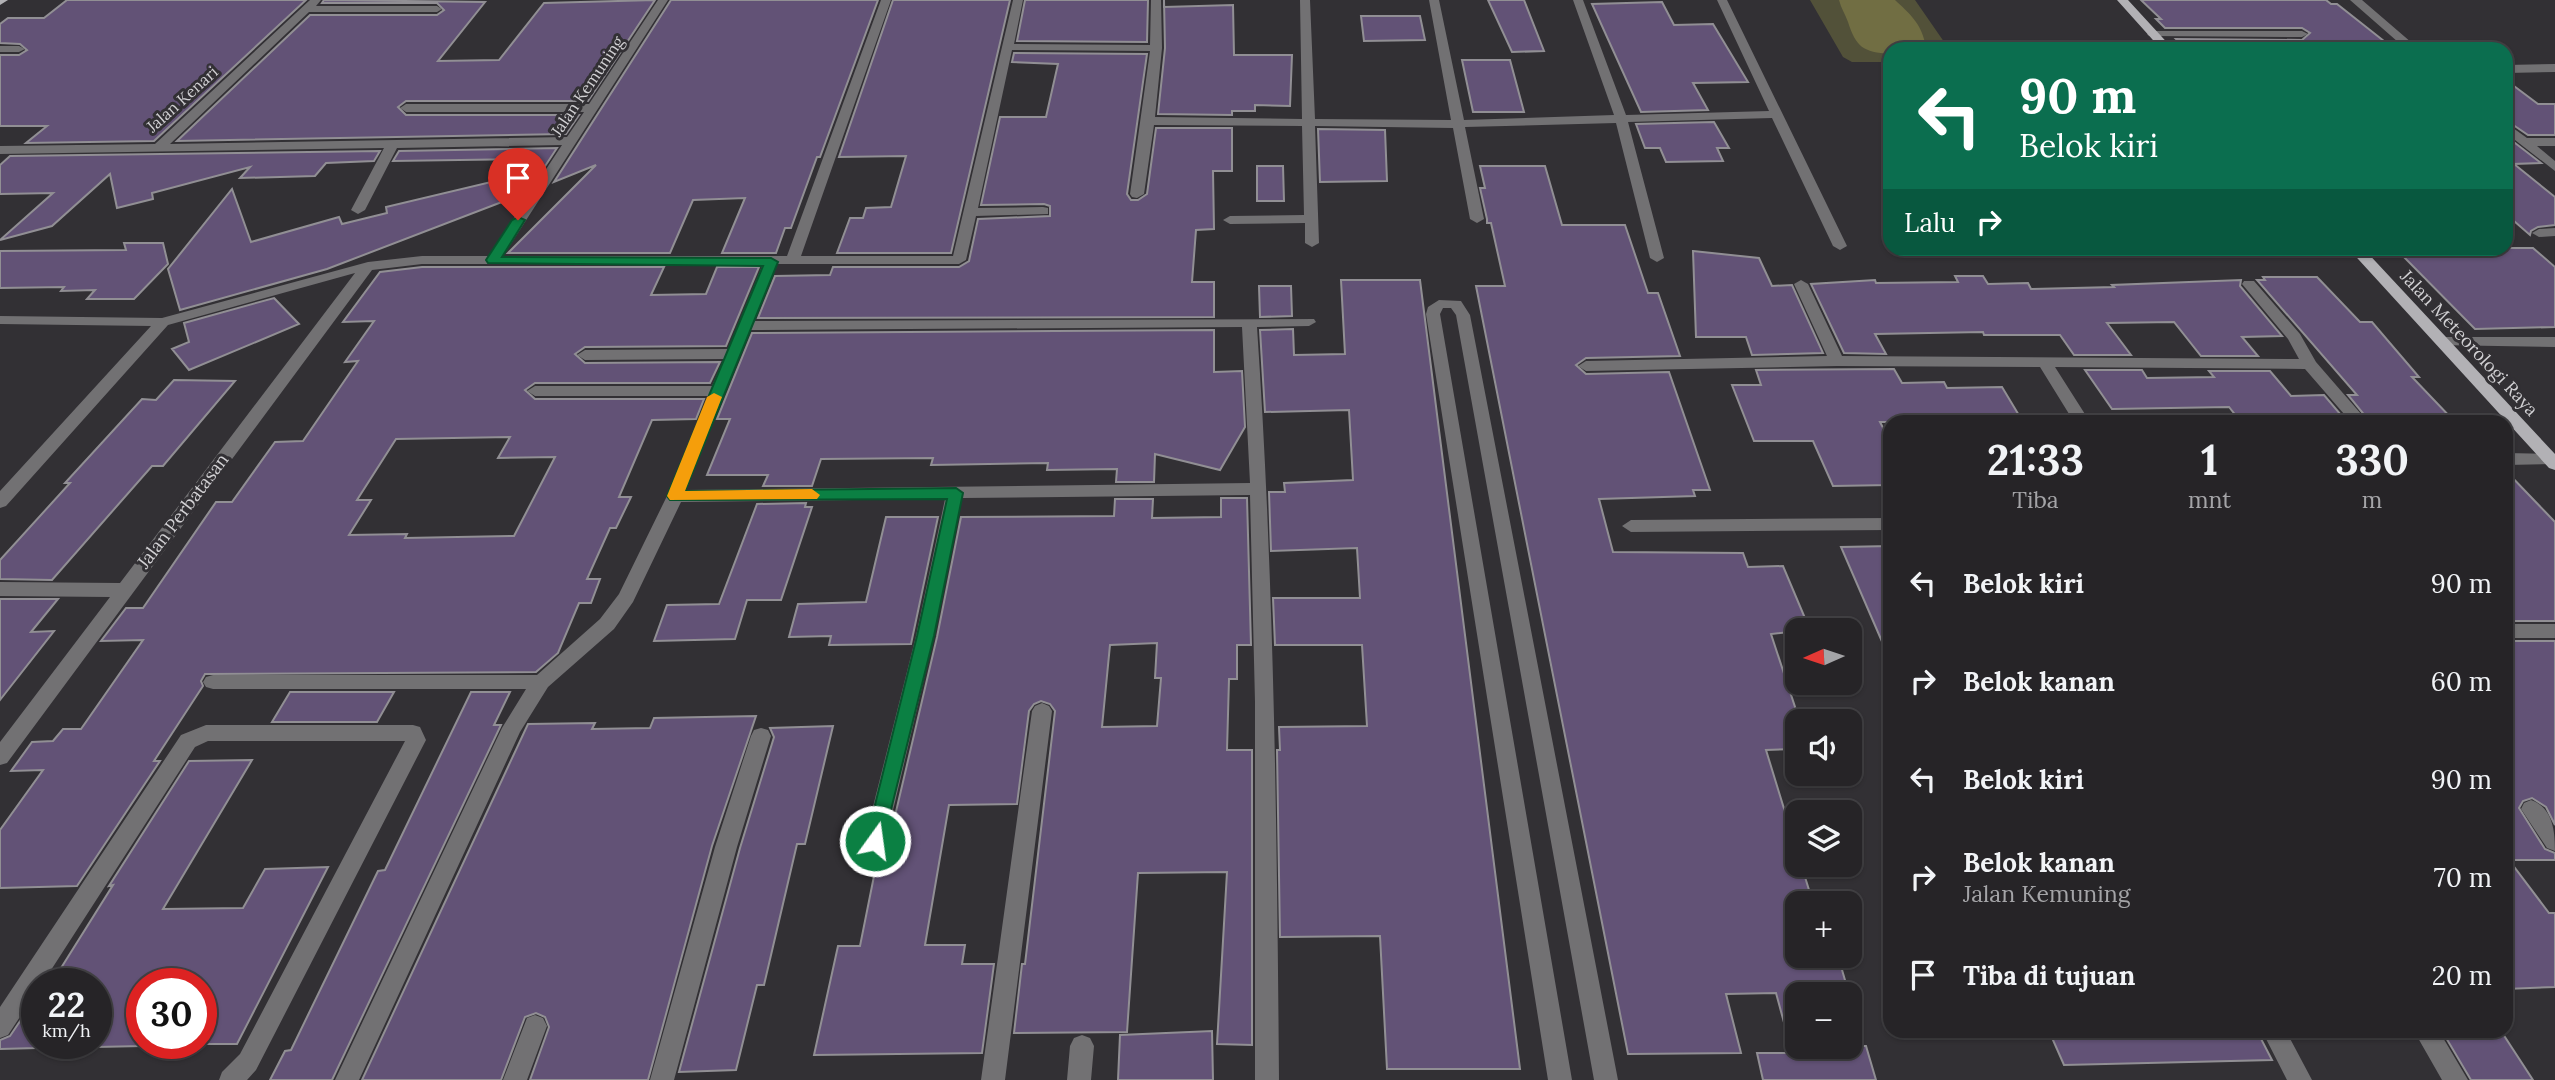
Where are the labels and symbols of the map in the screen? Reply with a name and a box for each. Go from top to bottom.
street label: Jalan Kemuning [546,31,629,141]
street label: Jalan Kenari [141,62,222,137]
pin [488,148,548,220]
street label: Jalan Meteorologi Raya [2395,264,2543,421]
street label: Jalan Perbatasan [131,449,233,574]
north arrow [1785,618,1862,695]
position arrow [838,804,912,878]
speed limit sign: 30 [126,968,217,1059]

